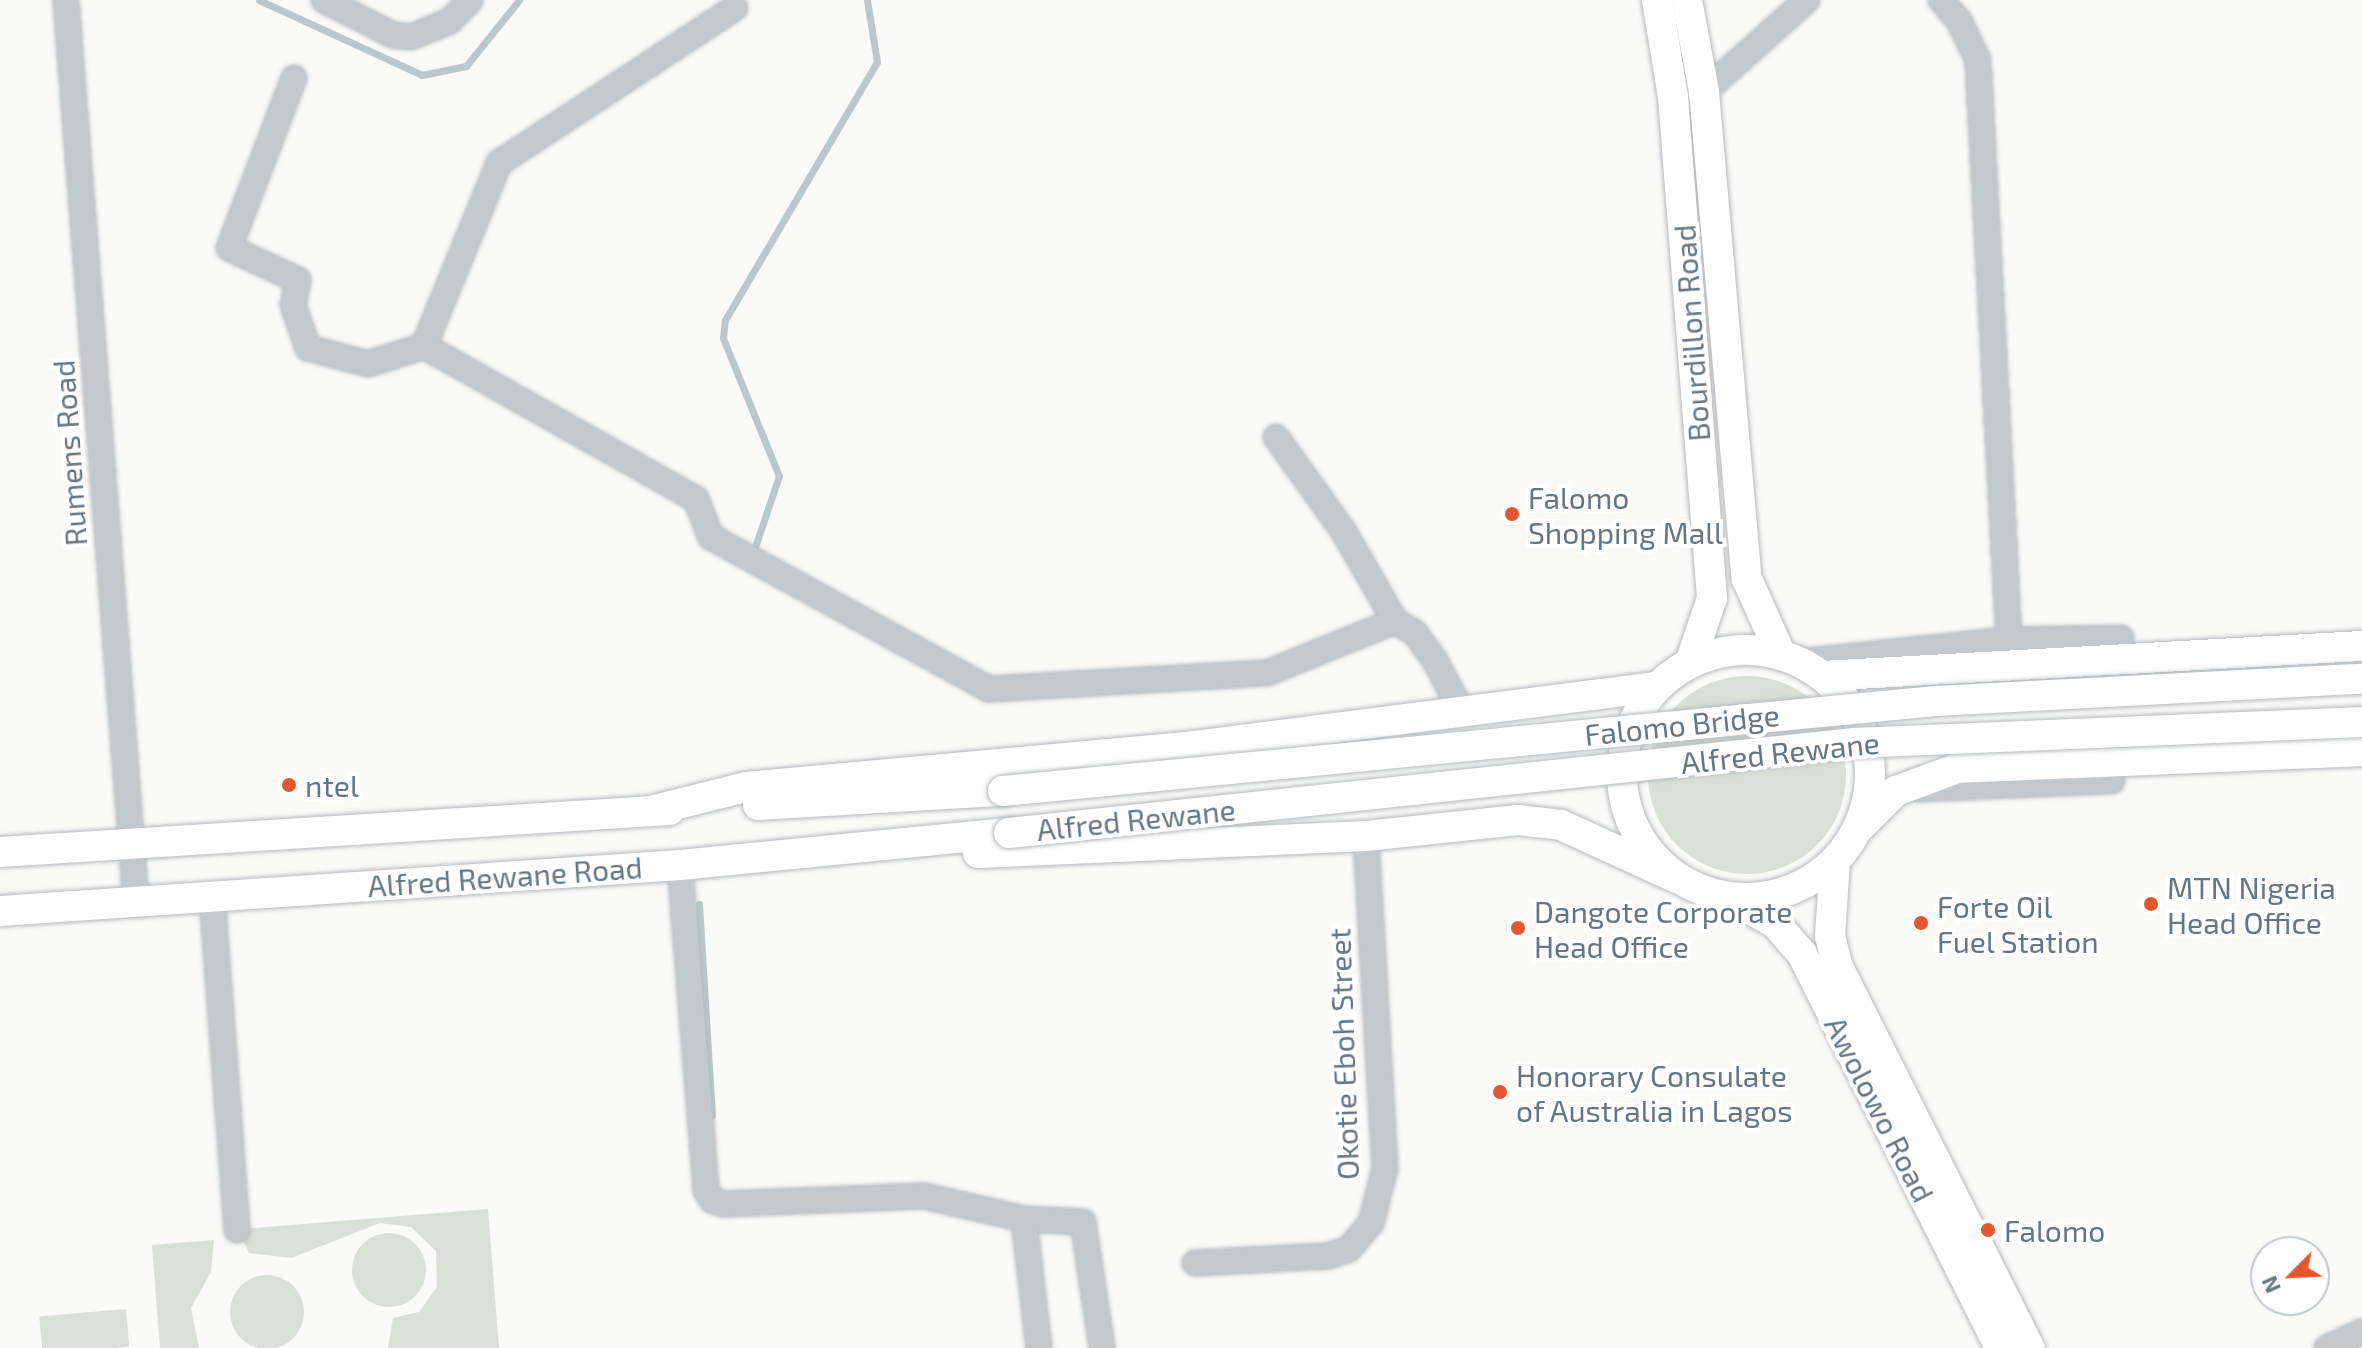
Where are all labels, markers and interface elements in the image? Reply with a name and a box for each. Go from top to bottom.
street label: Bourdillon Road [1665,223,1717,443]
street label: Rumens Road [45,359,93,547]
place label: Falomo Shopping Mall [1528,479,1723,550]
marker: Falomo Shopping Mall [1503,505,1521,523]
street label: Falomo Bridge [1583,696,1781,752]
street label: Alfred Rewane [1679,724,1881,780]
place label: ntel [305,767,359,803]
marker: ntel [280,776,298,794]
street label: Alfred Rewane [1035,791,1237,847]
street label: Alfred Rewane Road [366,848,644,904]
place label: MTN Nigeria Head Office [2167,869,2336,940]
place label: Forte Oil Fuel Station [1937,888,2099,958]
place label: Dangote Corporate Head Office [1534,893,1792,964]
marker: MTN Nigeria Head Office [2142,895,2160,913]
marker: Forte Oil Fuel Station [1912,914,1930,932]
marker: Dangote Corporate Head Office [1509,919,1527,937]
street label: Okotie Eboh Street [1321,927,1365,1181]
street label: Awolowo Road [1818,1010,1942,1208]
place label: Honorary Consulate of Australia in Lagos [1516,1057,1794,1128]
marker: Honorary Consulate of Australia in Lagos [1491,1083,1509,1101]
place label: Falomo [2004,1212,2105,1248]
marker: Falomo [1979,1221,1997,1239]
north arrow [2250,1236,2330,1316]
text: N [2255,1272,2285,1298]

